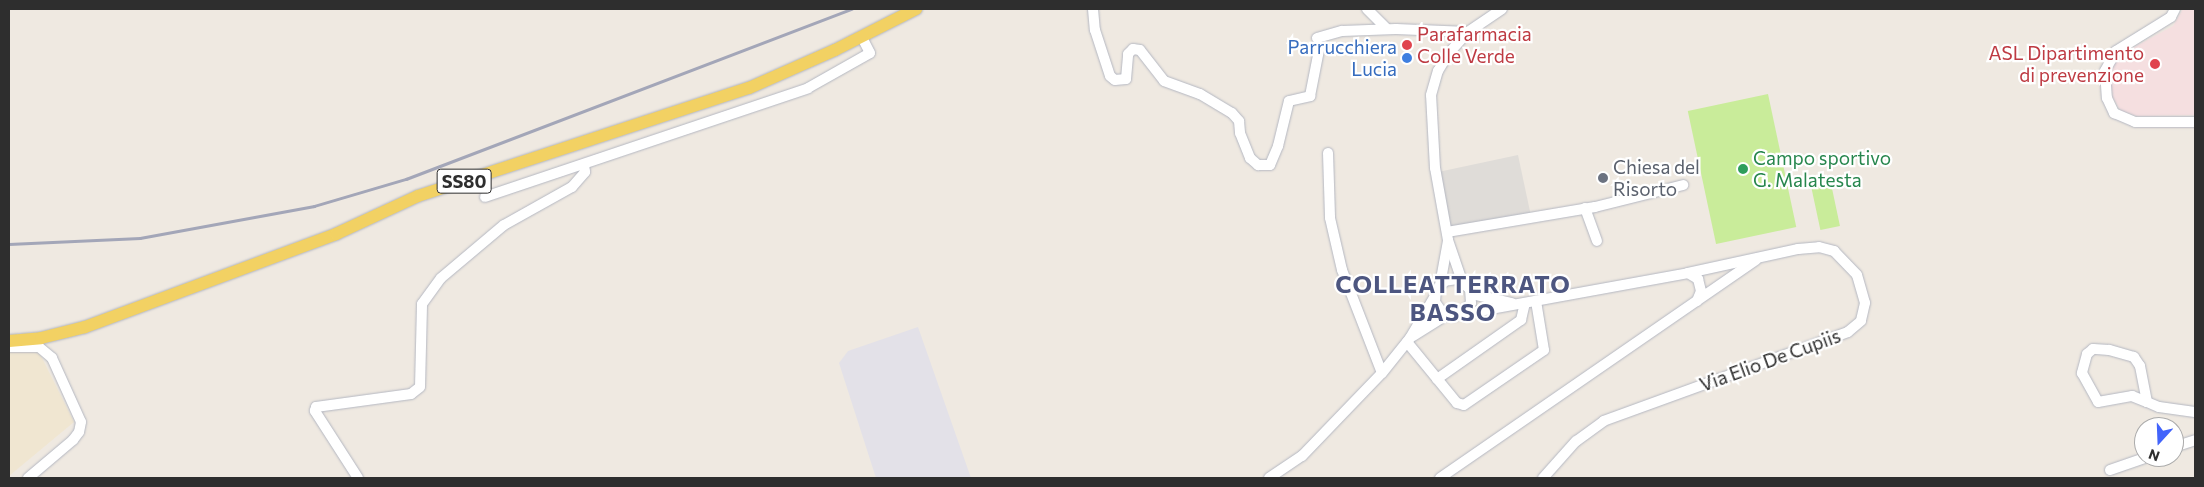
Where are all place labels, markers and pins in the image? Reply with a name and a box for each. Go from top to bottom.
place label: Parafarmacia Colle Verde [1417,23,1532,67]
place label: Parrucchiera Lucia [1287,36,1397,80]
marker: Parafarmacia Colle Verde [1401,39,1413,51]
place label: ASL Dipartimento di prevenzione [1988,42,2144,86]
marker: Parrucchiera Lucia [1401,52,1413,64]
marker: ASL Dipartimento di prevenzione [2148,57,2162,71]
place label: Campo sportivo G. Malatesta [1753,147,1891,191]
place label: Chiesa del Risorto [1613,156,1700,200]
marker: Campo sportivo G. Malatesta [1737,163,1749,175]
marker: Chiesa del Risorto [1597,172,1609,184]

